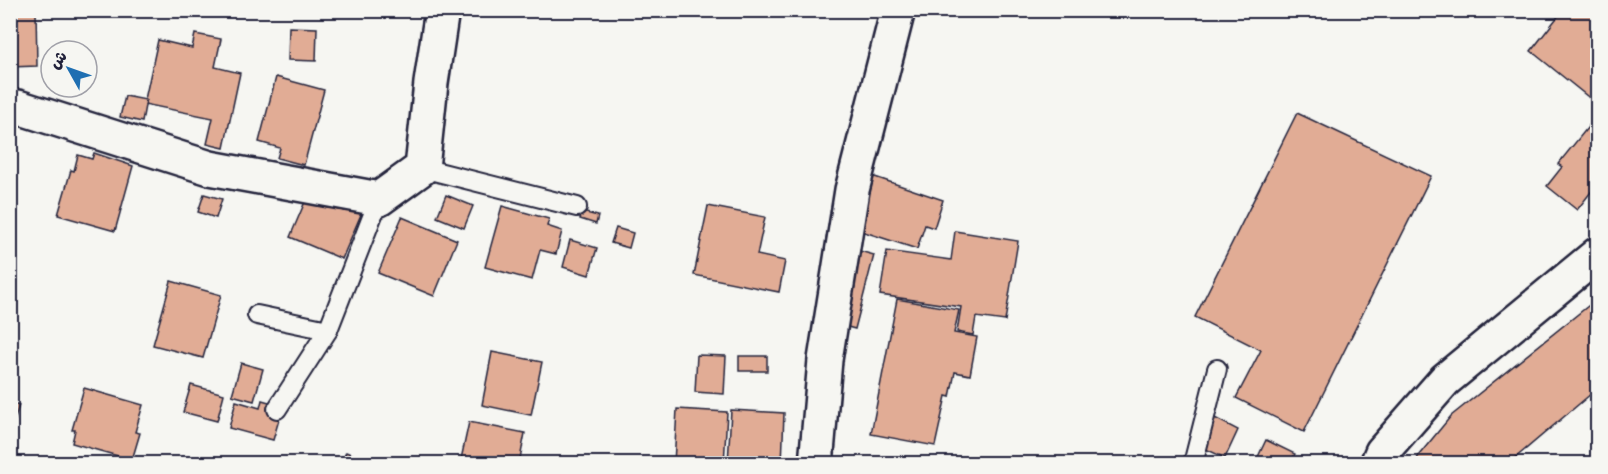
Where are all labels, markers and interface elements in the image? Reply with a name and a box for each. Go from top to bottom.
north arrow [39,39,99,99]
text: ش [41,44,75,76]

